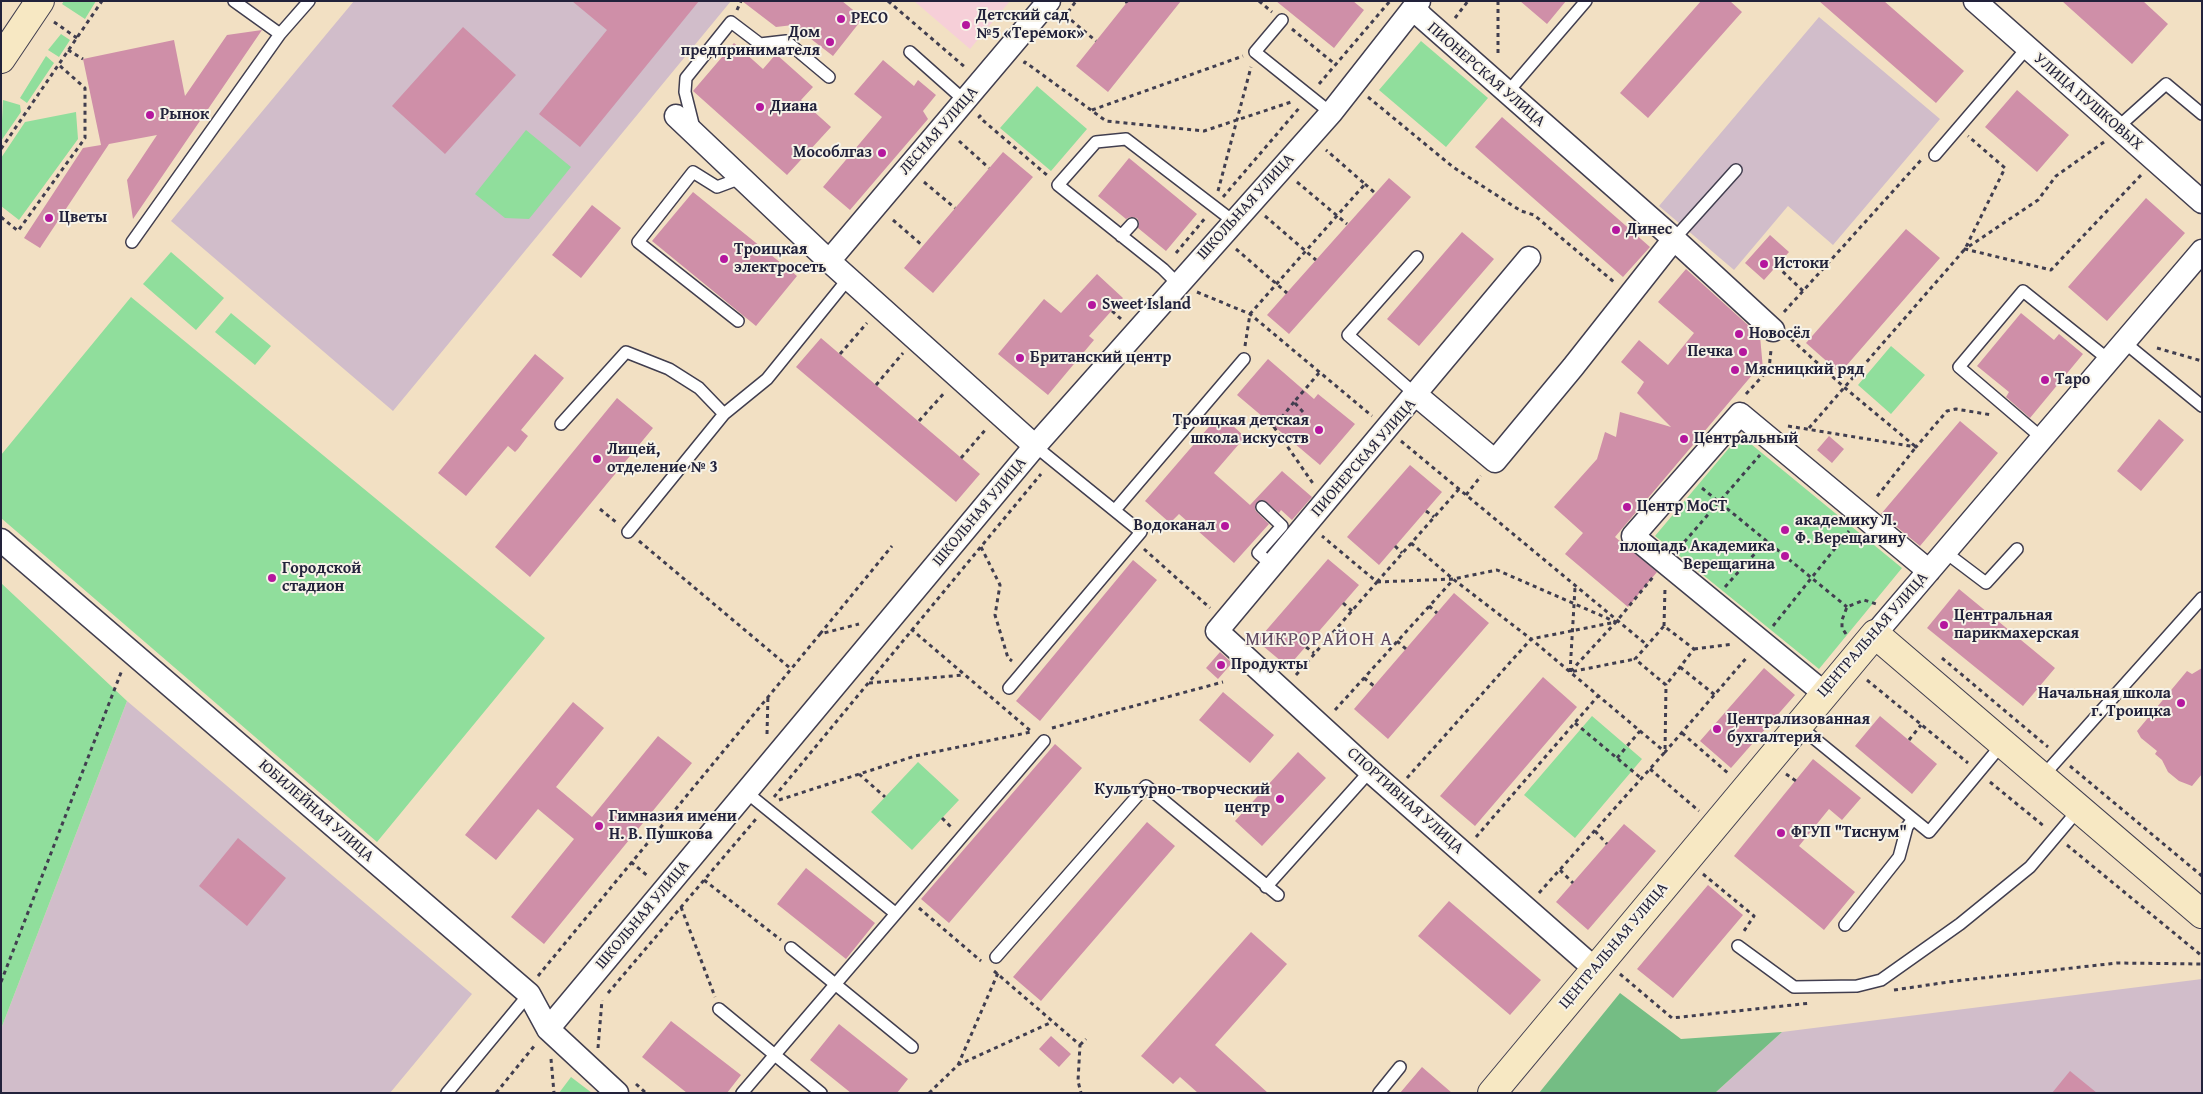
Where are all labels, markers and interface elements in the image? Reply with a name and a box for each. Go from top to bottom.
place label: Детский сад №5 «Теремок» [976,6,1084,44]
place label: РЕСО [851,9,888,29]
marker: РЕСО [835,13,847,25]
marker: Детский сад №5 «Теремок» [960,19,972,31]
street label: ПИОНЕРСКАЯ УЛИЦА [1423,19,1549,131]
place label: Дом предпринимателя [681,23,820,61]
marker: Дом предпринимателя [824,36,836,48]
street label: УЛИЦА ПУШКОВЫХ [2029,49,2147,155]
street label: ЛЕСНАЯ УЛИЦА [895,83,983,179]
place label: Диана [770,97,817,117]
marker: Диана [754,101,766,113]
place label: Рынок [160,105,209,125]
marker: Рынок [144,109,156,121]
place label: Мособлгаз [793,143,872,163]
marker: Мособлгаз [876,147,888,159]
street label: ШКОЛЬНАЯ УЛИЦА [1193,150,1299,264]
place label: Цветы [59,208,107,228]
marker: Цветы [43,212,55,224]
place label: Динес [1626,220,1672,240]
marker: Динес [1610,224,1622,236]
place label: Троицкая электросеть [734,240,826,278]
marker: Троицкая электросеть [718,253,730,265]
place label: Истоки [1774,254,1829,274]
marker: Истоки [1758,258,1770,270]
place label: Sweet Island [1102,295,1191,315]
marker: Sweet Island [1086,299,1098,311]
place label: Новосёл [1749,324,1810,344]
marker: Новосёл [1733,328,1745,340]
place label: Печка [1688,342,1733,362]
marker: Печка [1737,346,1749,358]
place label: Британский центр [1030,348,1171,368]
marker: Британский центр [1014,352,1026,364]
place label: Мясницкий ряд [1745,360,1865,380]
marker: Мясницкий ряд [1729,364,1741,376]
place label: Таро [2055,370,2090,390]
marker: Таро [2039,374,2051,386]
street label: ПИОНЕРСКАЯ УЛИЦА [1308,395,1420,521]
place label: Троицкая детская школа искусств [1173,411,1309,449]
marker: Троицкая детская школа искусств [1313,424,1325,436]
place label: Центральный [1694,429,1798,449]
marker: Центральный [1678,433,1690,445]
place label: Лицей, отделение № 3 [607,440,718,478]
marker: Лицей, отделение № 3 [591,453,603,465]
street label: ШКОЛЬНАЯ УЛИЦА [929,454,1031,570]
place label: Центр МоСТ [1637,497,1727,517]
marker: Центр МоСТ [1621,501,1633,513]
place label: академику Л. Ф. Верещагину [1795,511,1906,549]
place label: Водоканал [1133,516,1215,536]
marker: Водоканал [1219,520,1231,532]
marker: академику Л. Ф. Верещагину [1779,524,1791,536]
place label: площадь Академика Верещагина [1619,537,1775,575]
marker: площадь Академика Верещагина [1779,550,1791,562]
place label: Городской стадион [282,559,361,597]
street label: ЦЕНТРАЛЬНАЯ УЛИЦА [1813,569,1933,701]
marker: Городской стадион [266,572,278,584]
place label: Центральная парикмахерская [1954,606,2079,644]
marker: Центральная парикмахерская [1938,619,1950,631]
district label: МИКРОРАЙОН А [1244,629,1394,651]
place label: Продукты [1231,655,1308,675]
marker: Продукты [1215,659,1227,671]
place label: Начальная школа г. Троицка [2038,684,2171,722]
marker: Начальная школа г. Троицка [2175,697,2187,709]
place label: Централизованная бухгалтерия [1727,710,1870,748]
marker: Централизованная бухгалтерия [1711,723,1723,735]
street label: СПОРТИВНАЯ УЛИЦА [1343,744,1467,858]
street label: ЮБИЛЕЙНАЯ УЛИЦА [254,756,378,866]
place label: Культурно-творческий центр [1095,780,1270,818]
marker: Культурно-творческий центр [1274,793,1286,805]
place label: Гимназия имени Н. В. Пушкова [609,807,737,845]
marker: Гимназия имени Н. В. Пушкова [593,820,605,832]
place label: ФГУП "Тиснум" [1791,823,1907,843]
marker: ФГУП "Тиснум" [1775,827,1787,839]
street label: ШКОЛЬНАЯ УЛИЦА [592,857,694,973]
street label: ЦЕНТРАЛЬНАЯ УЛИЦА [1555,879,1673,1013]

